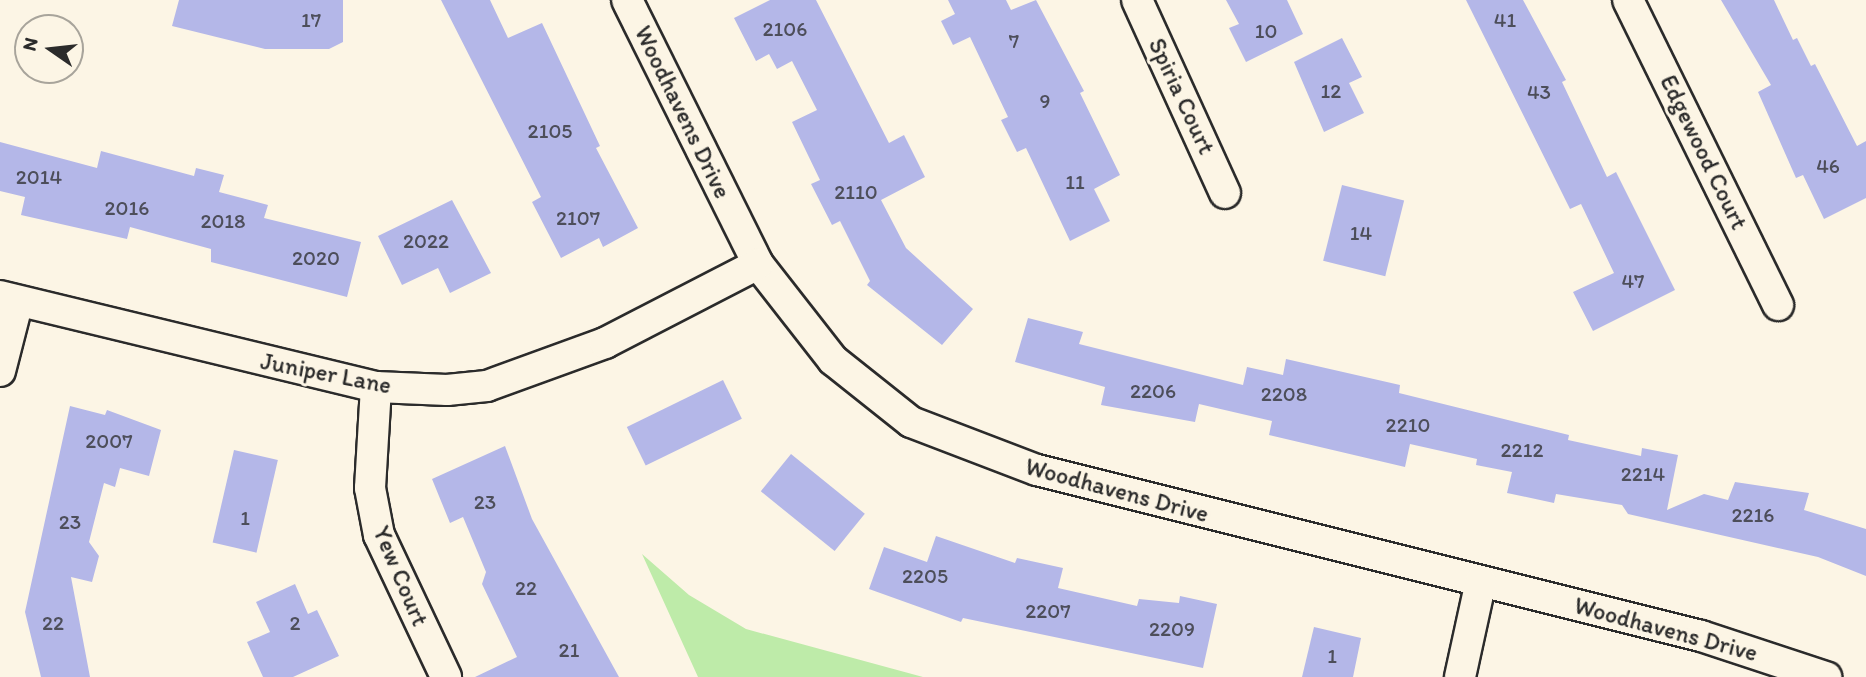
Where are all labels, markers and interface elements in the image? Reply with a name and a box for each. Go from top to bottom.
house number: 17 [301,7,321,33]
house number: 41 [1494,7,1516,33]
north arrow [14,14,84,84]
house number: 2106 [763,16,807,42]
house number: 10 [1255,18,1277,44]
street label: Woodhavens Drive [629,21,737,203]
house number: 7 [1009,28,1019,54]
street label: Spiria Court [1143,33,1221,159]
text: N [17,35,43,53]
street label: Edgewood Court [1654,70,1754,234]
house number: 12 [1321,78,1341,104]
house number: 43 [1527,79,1551,105]
house number: 9 [1040,88,1050,114]
house number: 2105 [528,118,572,144]
house number: 46 [1816,153,1840,179]
house number: 2014 [16,164,62,190]
house number: 11 [1065,169,1085,195]
house number: 2110 [834,179,878,205]
house number: 2016 [105,195,149,221]
house number: 2107 [556,205,600,231]
house number: 2018 [200,208,246,234]
house number: 14 [1350,220,1372,246]
house number: 2022 [403,228,449,254]
house number: 2020 [292,245,340,271]
house number: 47 [1621,268,1645,294]
street label: Juniper Lane [258,346,394,400]
house number: 2206 [1130,378,1176,404]
house number: 2208 [1261,381,1307,407]
house number: 2210 [1386,412,1430,438]
house number: 2007 [85,428,133,454]
house number: 2212 [1501,437,1543,463]
street label: Woodhavens Drive [1022,452,1212,528]
house number: 2214 [1621,461,1665,487]
house number: 23 [474,489,496,515]
house number: 2216 [1732,502,1774,528]
house number: 1 [240,505,250,531]
house number: 23 [59,509,81,535]
street label: Yew Court [367,522,435,630]
house number: 2205 [902,563,948,589]
house number: 22 [515,575,537,601]
street label: Woodhavens Drive [1571,591,1761,667]
house number: 2207 [1025,598,1071,624]
house number: 22 [42,610,64,636]
house number: 2 [289,610,301,636]
house number: 2209 [1149,616,1195,642]
house number: 21 [559,637,579,663]
house number: 1 [1327,643,1337,669]

